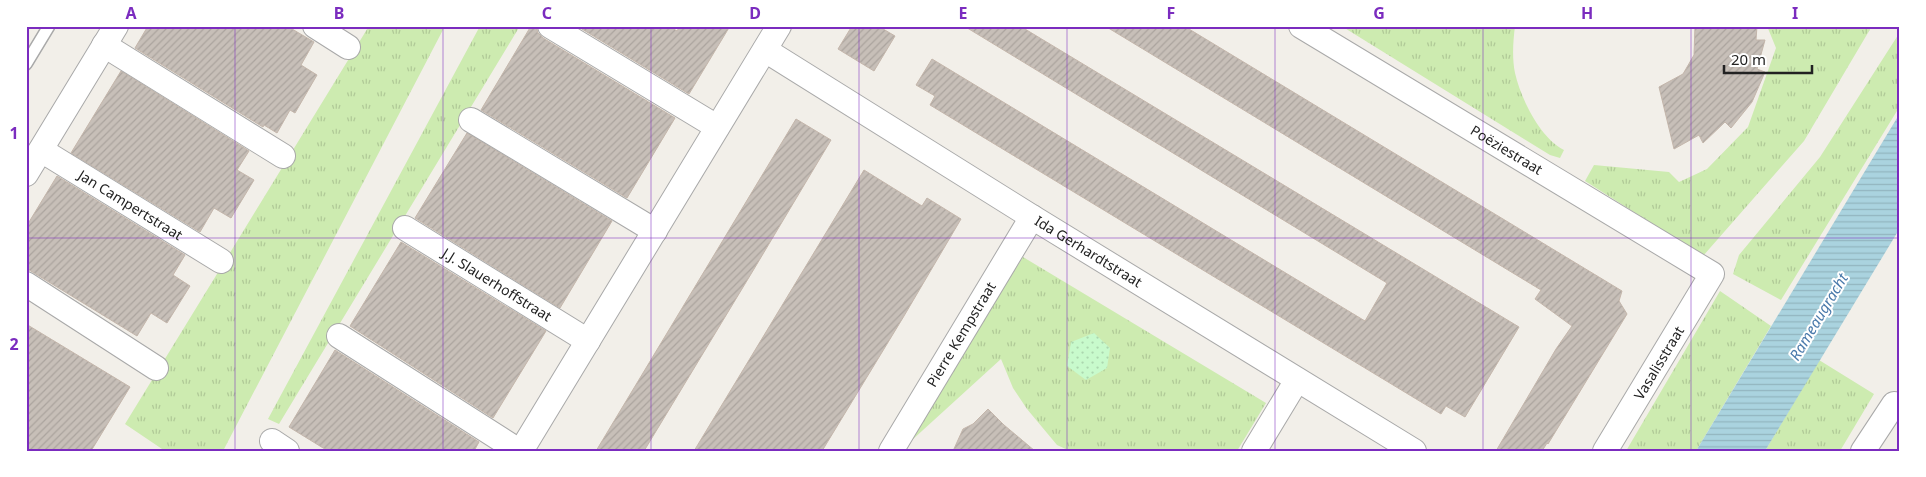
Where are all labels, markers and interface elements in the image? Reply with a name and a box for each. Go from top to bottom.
text: A [125,2,137,24]
text: B [334,2,344,24]
text: C [542,2,552,24]
text: D [749,2,761,24]
text: E [959,2,968,24]
text: F [1167,2,1175,24]
text: G [1373,2,1385,24]
text: H [1581,2,1593,24]
text: I [1792,2,1798,24]
scale bar [1724,42,1811,74]
text: 20 m [1731,49,1766,69]
street label: Poëziestraat [1467,121,1546,179]
text: 1 [9,122,19,144]
street label: Jan Campertstraat [73,164,186,244]
street label: Ida Gerhardtstraat [1031,211,1146,291]
street label: J.J. Slauerhoffstraat [437,242,555,325]
water label: Rameaugracht [1784,268,1853,364]
street label: Pierre Kempstraat [922,278,1000,390]
street label: Vasalisstraat [1629,322,1688,403]
text: 2 [9,333,19,355]

